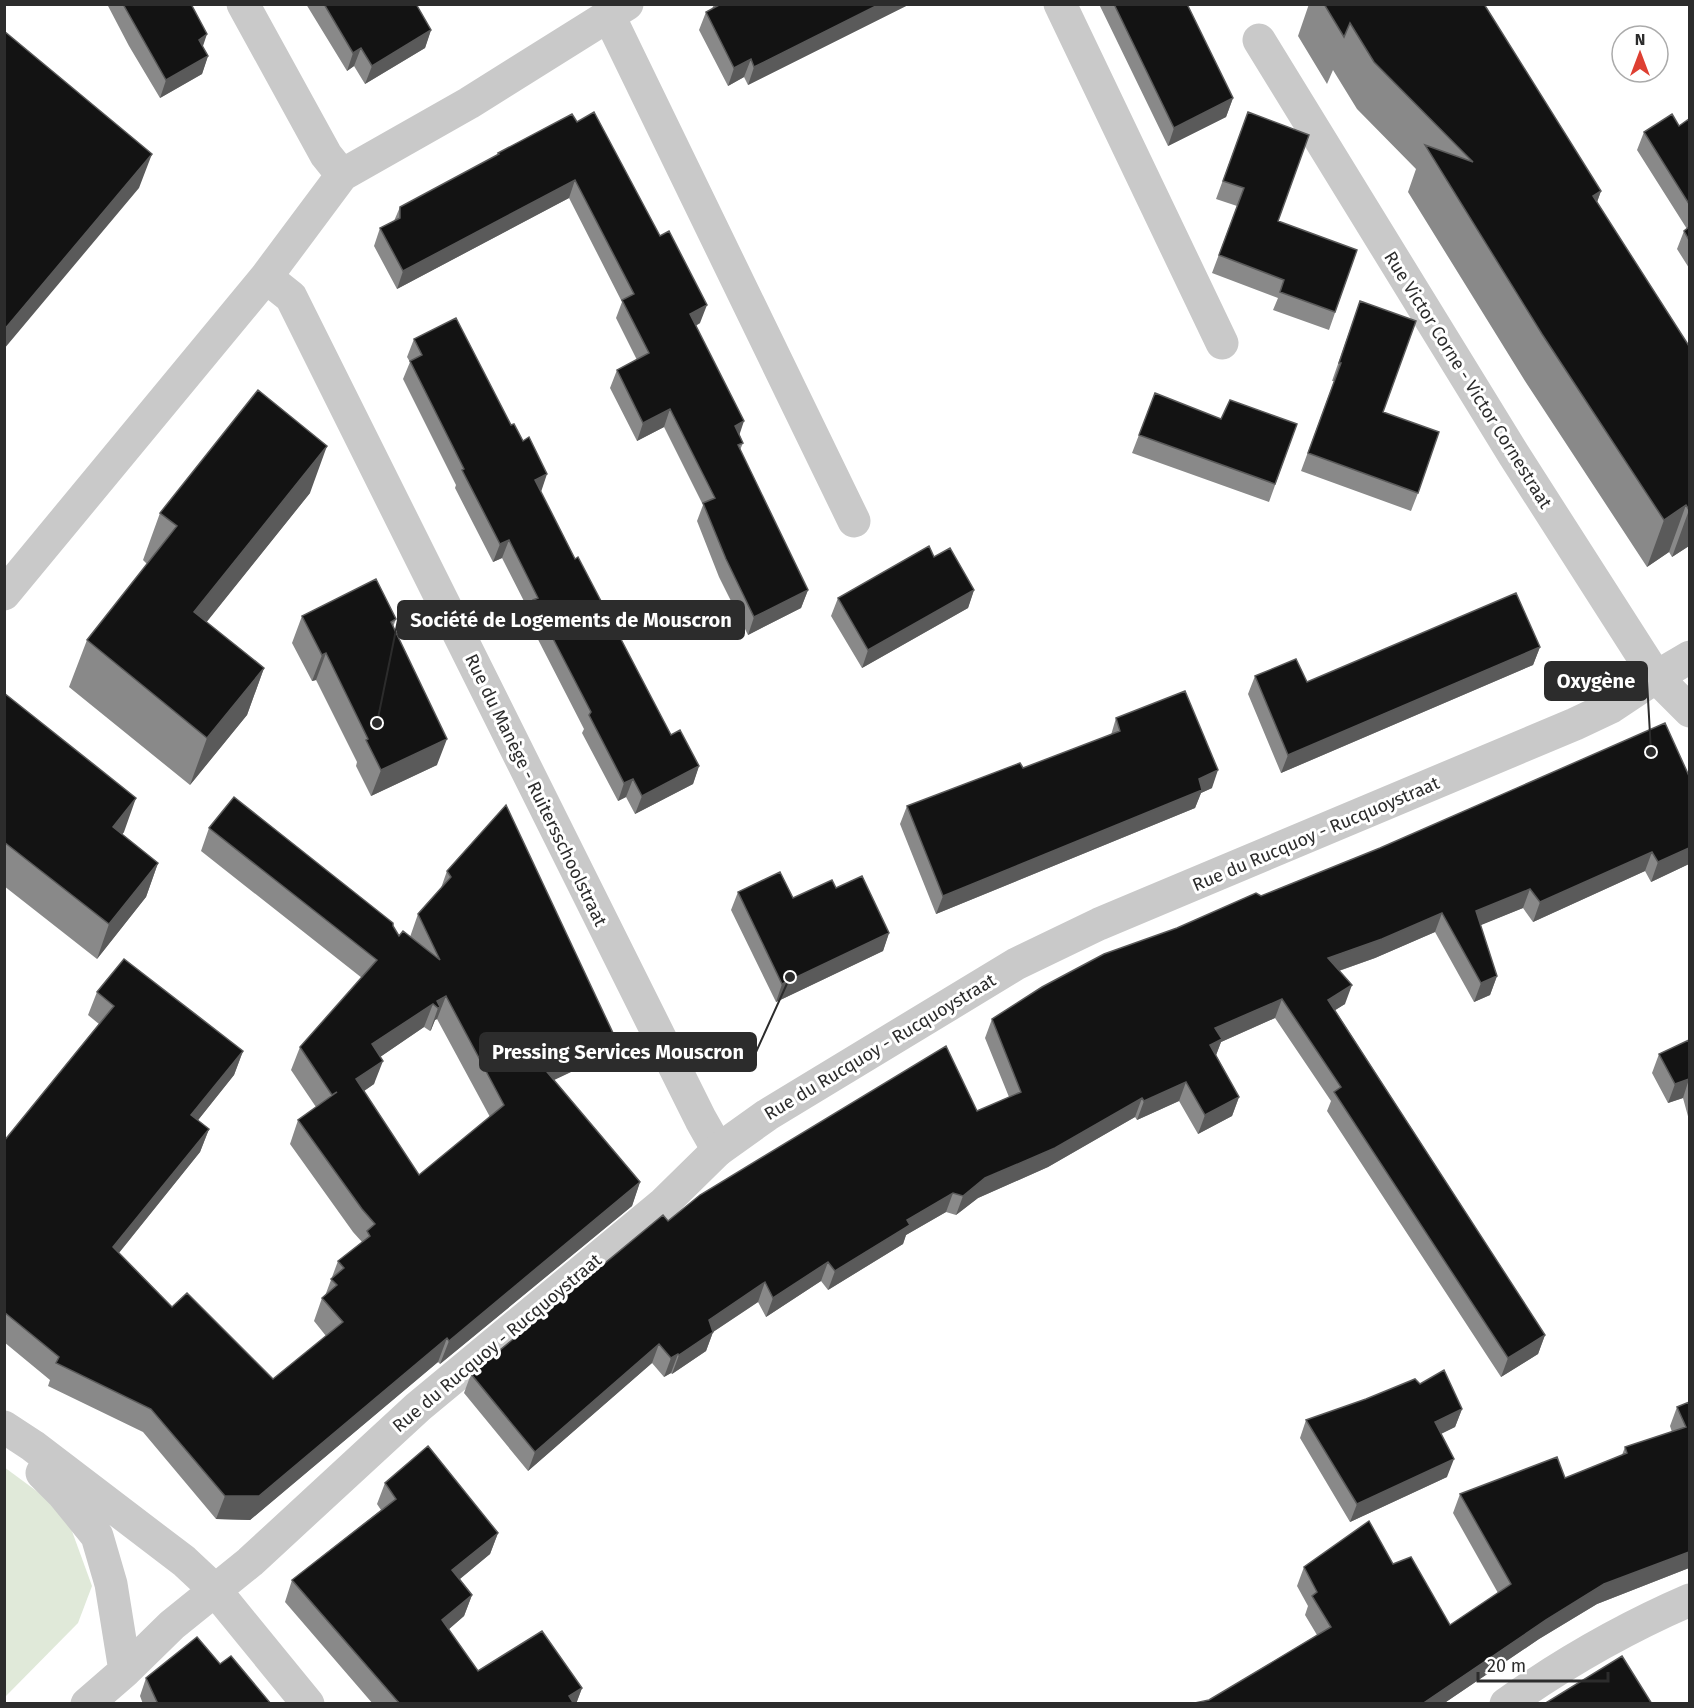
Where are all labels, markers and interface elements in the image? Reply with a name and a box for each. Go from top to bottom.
north arrow [1610,24,1670,84]
text: N [1635,30,1645,49]
street label: Rue Victor Corne - Victor Cornestraat [1379,247,1557,513]
callout: Société de Logements de Mouscron [398,601,744,639]
text: Société de Logements de Mouscron [410,608,732,632]
street label: Rue du Manège - Ruitersschoolstraat [460,650,612,930]
callout: Oxygène [1545,662,1647,700]
text: Oxygène [1557,669,1635,693]
street label: Rue du Rucquoy - Rucquoystraat [1189,772,1443,896]
street label: Rue du Rucquoy - Rucquoystraat [760,969,1000,1125]
callout: Pressing Services Mouscron [480,1033,756,1071]
text: Pressing Services Mouscron [492,1040,744,1064]
street label: Rue du Rucquoy - Rucquoystraat [388,1249,606,1437]
scale bar [1478,1645,1608,1683]
text: 20 m [1487,1655,1526,1677]

